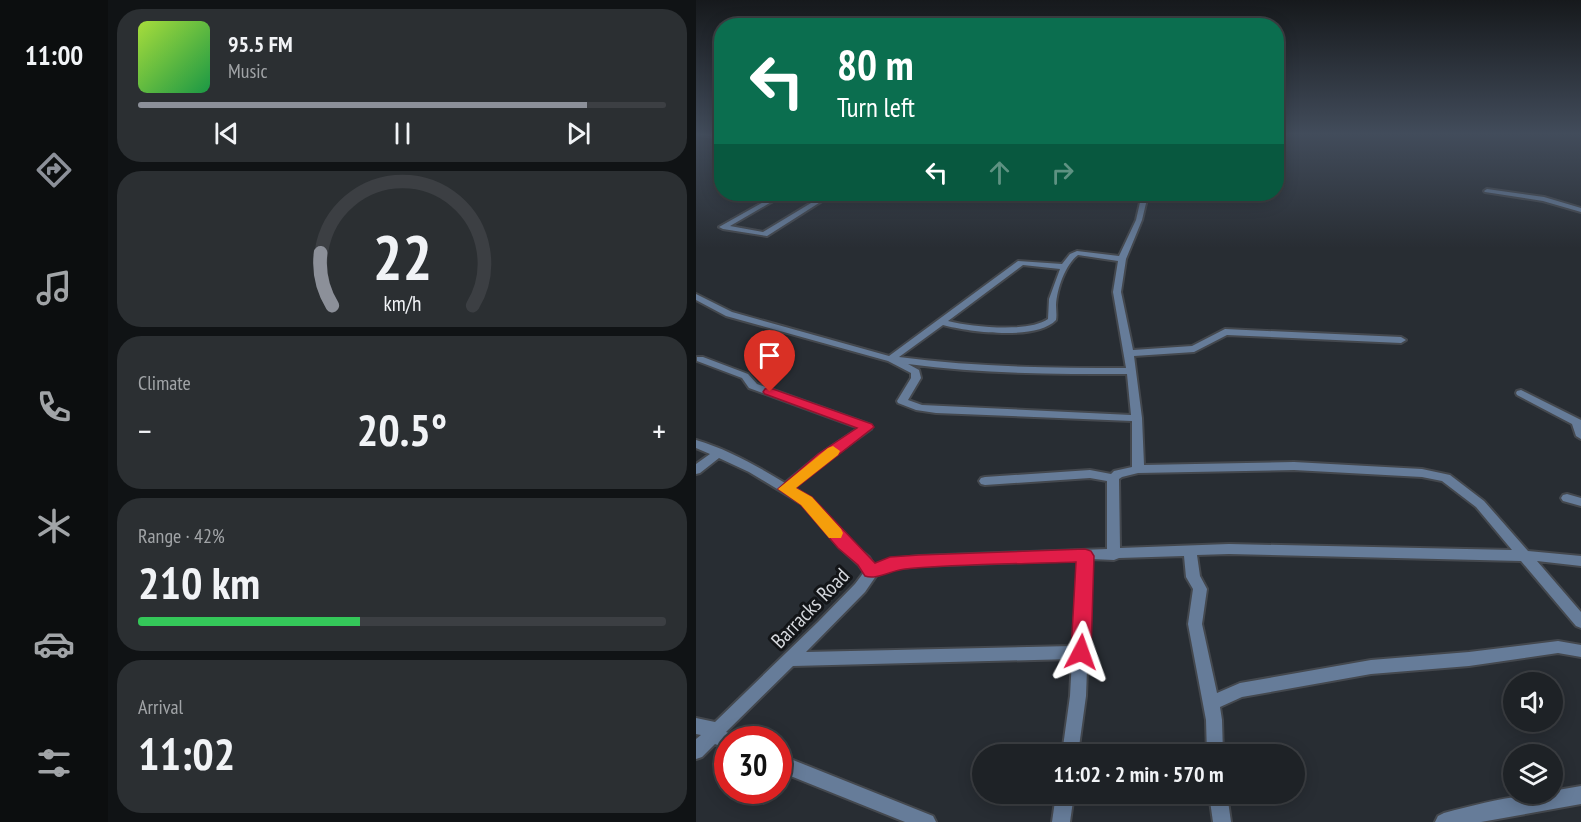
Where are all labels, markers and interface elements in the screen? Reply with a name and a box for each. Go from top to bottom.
text: 95.5 FM [228,30,293,58]
text: 80 m [837,37,914,92]
text: 11:00 [25,38,83,72]
icon: left [738,42,816,120]
text: Music [228,58,268,84]
text: Turn left [837,90,915,124]
icon: previous [210,117,243,150]
icon: pause [386,117,419,150]
icon: next [562,117,595,150]
icon: directions [33,149,75,191]
icon: left [920,156,953,189]
icon: ahead [983,156,1016,189]
icon: right [1046,156,1079,189]
text: 22 [372,216,432,297]
icon: music [33,267,75,309]
text: km/h [383,289,421,317]
pin [744,330,795,392]
icon: arrive [753,339,786,372]
text: Climate [138,370,191,396]
icon: phone [33,386,75,428]
text: 20.5° [357,400,447,458]
text: − [138,409,152,452]
text: + [652,409,666,452]
icon: climate [33,505,75,547]
text: Range · 42% [138,523,225,549]
text: 210 km [138,553,260,611]
street label: Barracks Road [765,562,855,654]
position arrow [1049,620,1113,684]
icon: car [33,623,75,665]
map controls [1503,672,1563,804]
button: sound [1503,672,1563,732]
text: Arrival [138,694,183,720]
text: 11:02 [138,724,235,782]
speed limit sign: 30 [714,726,792,804]
icon: filters [33,742,75,784]
button: layers [1503,744,1563,804]
text: 11:02 · 2 min · 570 m [1053,760,1224,788]

